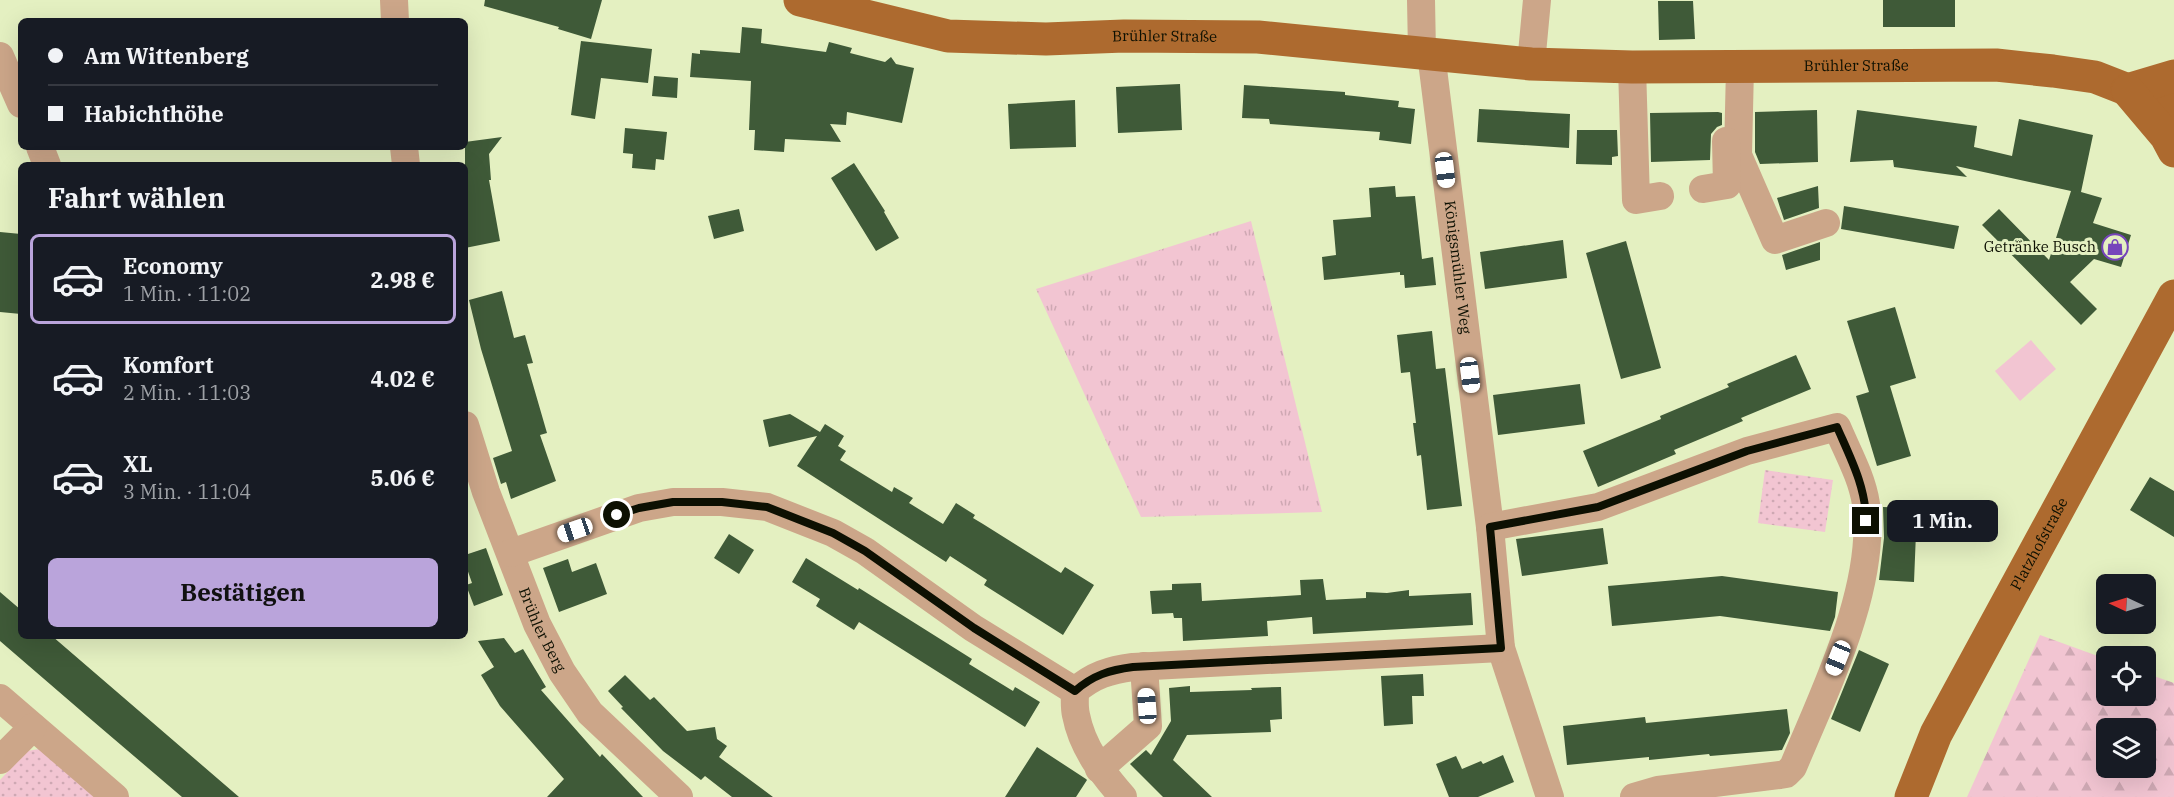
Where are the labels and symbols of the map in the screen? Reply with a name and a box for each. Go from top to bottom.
street label: Brühler Straße [1112,26,1217,46]
street label: Brühler Straße [1804,55,1909,75]
car [1434,151,1456,189]
street label: Königsmühler Weg [1440,199,1476,335]
shop icon: Getränke Busch [2100,232,2130,262]
place label: Getränke Busch [1984,237,2096,256]
car [1459,356,1481,394]
street label: Platzhofstraße [2006,494,2072,593]
callout: 1 Min. [1887,500,1998,542]
route start [603,501,630,528]
route end [1852,507,1879,534]
car [555,516,595,544]
north arrow [2096,574,2156,634]
street label: Brühler Berg [515,585,570,675]
car [1823,638,1853,678]
car [1137,687,1157,725]

